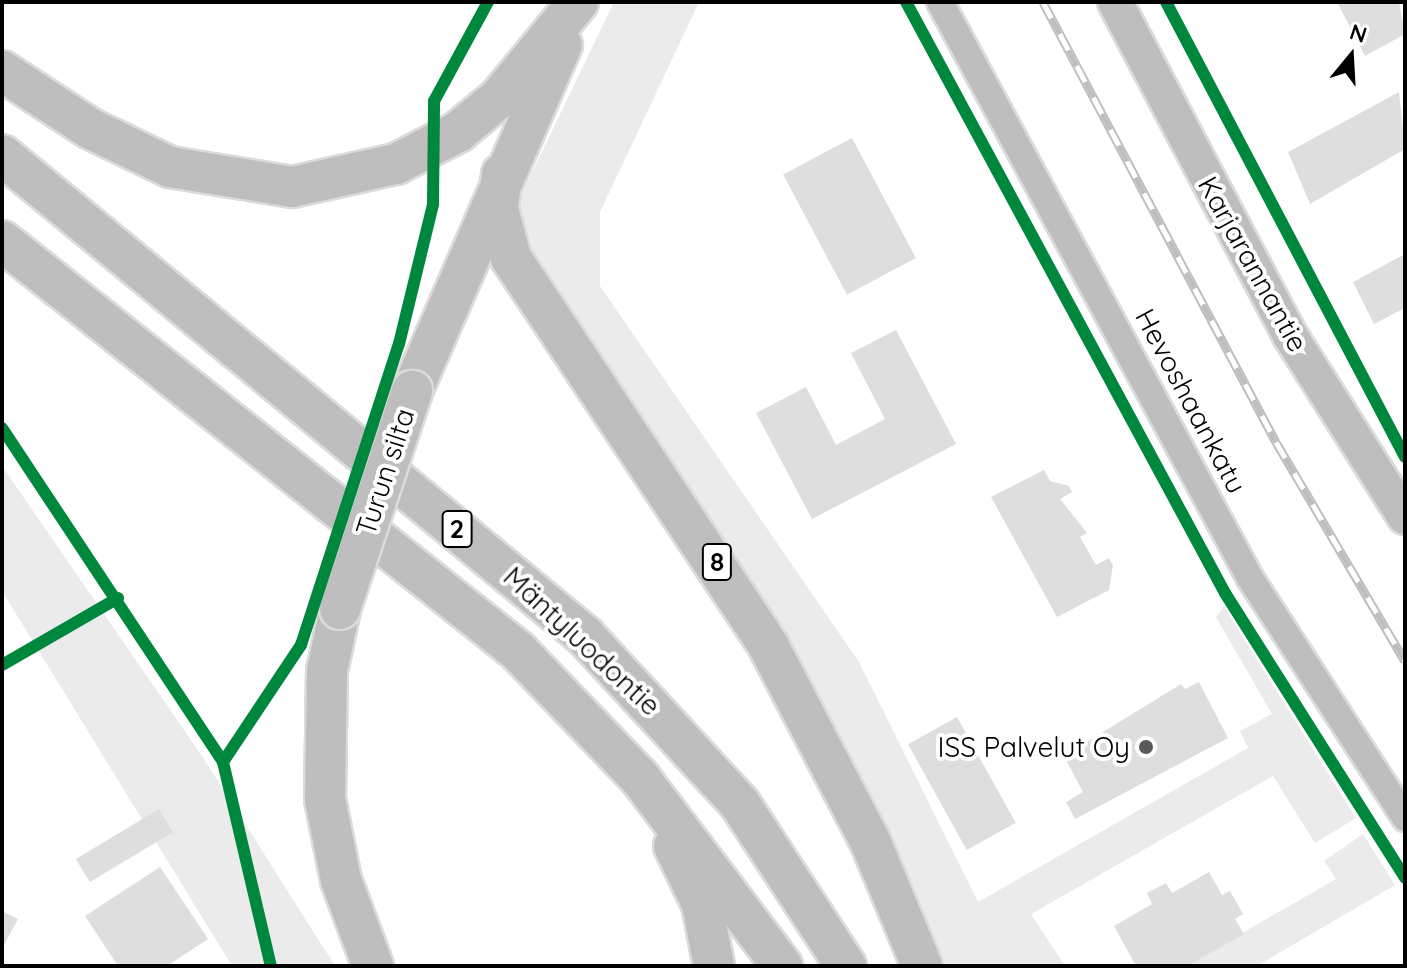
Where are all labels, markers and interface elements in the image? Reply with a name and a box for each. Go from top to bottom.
north arrow [1311,16,1391,96]
text: N [1346,17,1370,49]
street label: Karjarannantie [1191,171,1315,357]
street label: Hevoshaankatu [1128,303,1254,499]
street label: Turun silta [349,404,421,540]
road number: 2 [441,507,473,551]
road number: 8 [701,540,733,584]
street label: Mäntyluodontie [497,560,667,722]
place label: ISS Palvelut Oy [937,730,1130,764]
marker: ISS Palvelut Oy [1137,738,1155,756]

